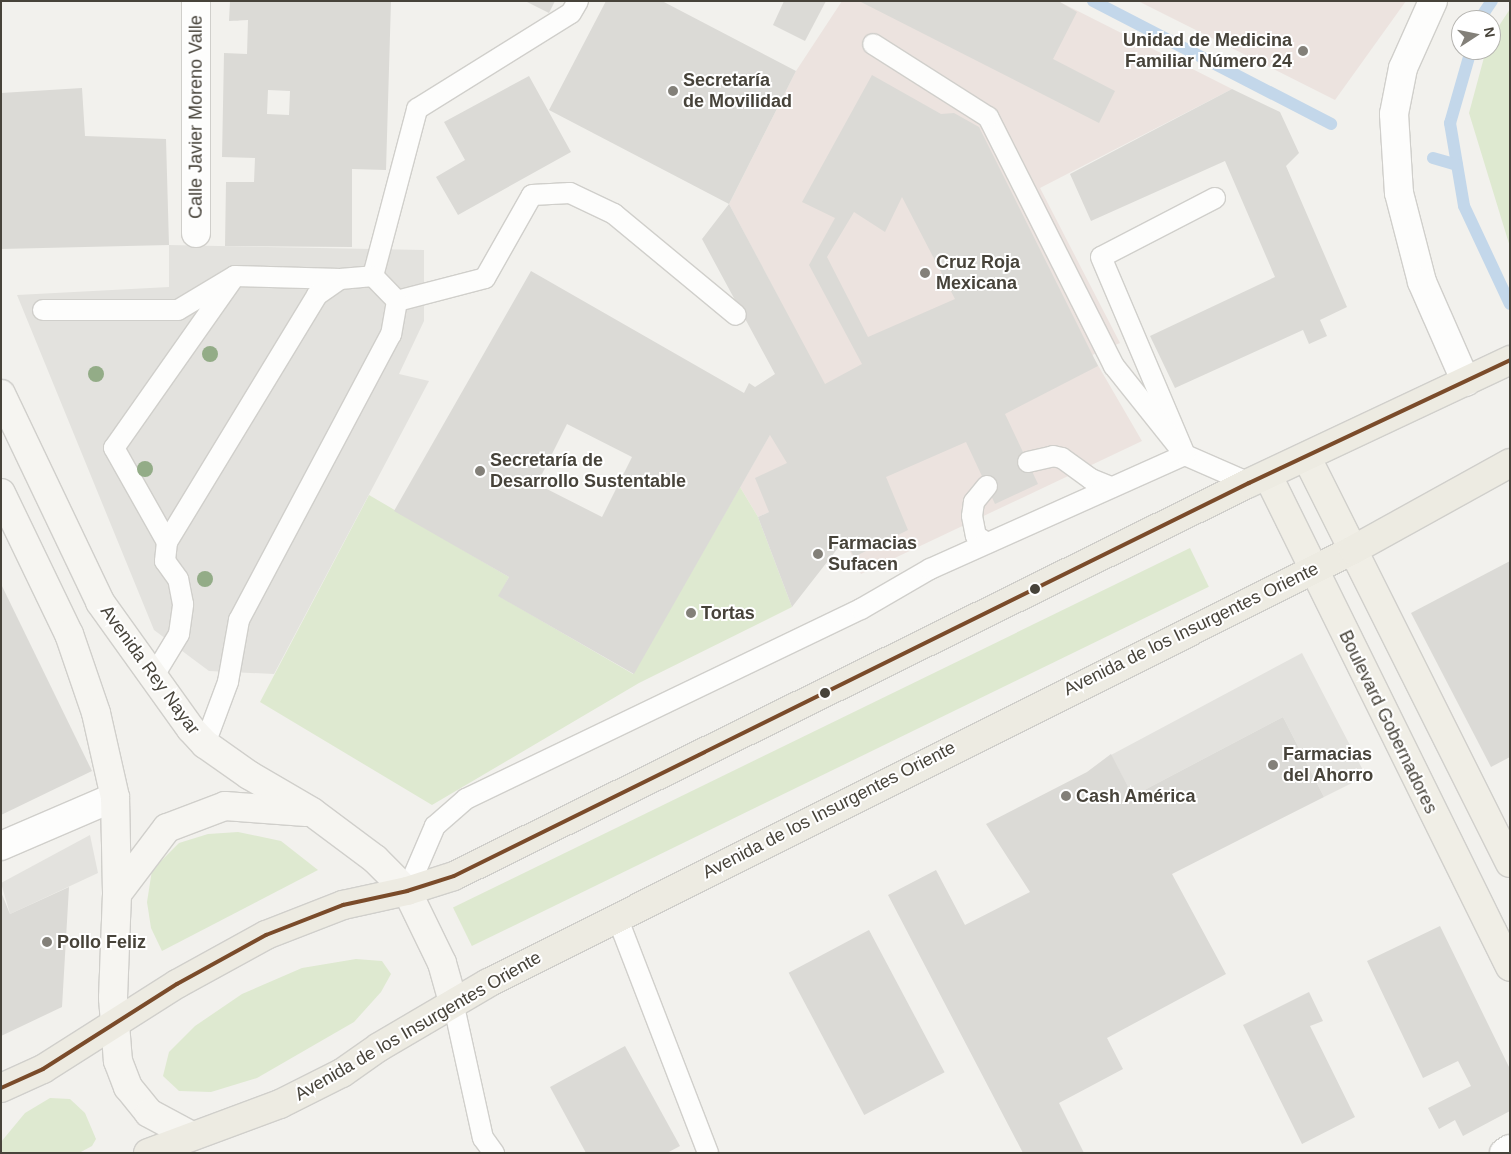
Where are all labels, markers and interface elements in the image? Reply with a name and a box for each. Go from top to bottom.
north arrow [1451,10,1501,60]
street label: Calle Javier Moreno Valle [185,15,207,219]
text: N [1481,26,1499,39]
place label: Unidad de Medicina Familiar Número 24 [1123,30,1292,72]
marker: Unidad de Medicina Familiar Número 24 [1296,44,1310,58]
place label: Secretaría de Movilidad [683,70,792,112]
marker: Secretaría de Movilidad [667,85,679,97]
place label: Cruz Roja Mexicana [936,252,1020,294]
marker: Cruz Roja Mexicana [918,266,932,280]
place label: Secretaría de Desarrollo Sustentable [490,450,686,492]
marker: Secretaría de Desarrollo Sustentable [474,465,486,477]
place label: Farmacias Sufacen [828,533,917,576]
marker: Farmacias Sufacen [812,548,824,560]
street label: Avenida de los Insurgentes Oriente [1060,558,1322,700]
unlabelled marker [1030,584,1040,594]
street label: Avenida Rey Nayar [96,601,204,739]
place label: Tortas [701,602,755,624]
marker: Tortas [685,607,697,619]
street label: Boulevard Gobernadores [1334,627,1442,817]
unlabelled marker [820,688,830,698]
street label: Avenida de los Insurgentes Oriente [699,737,959,883]
place label: Farmacias del Ahorro [1283,744,1374,786]
marker: Farmacias del Ahorro [1267,759,1279,771]
place label: Cash América [1076,785,1196,807]
marker: Cash América [1060,790,1072,802]
place label: Pollo Feliz [57,931,146,953]
marker: Pollo Feliz [41,936,53,948]
street label: Avenida de los Insurgentes Oriente [291,946,545,1106]

